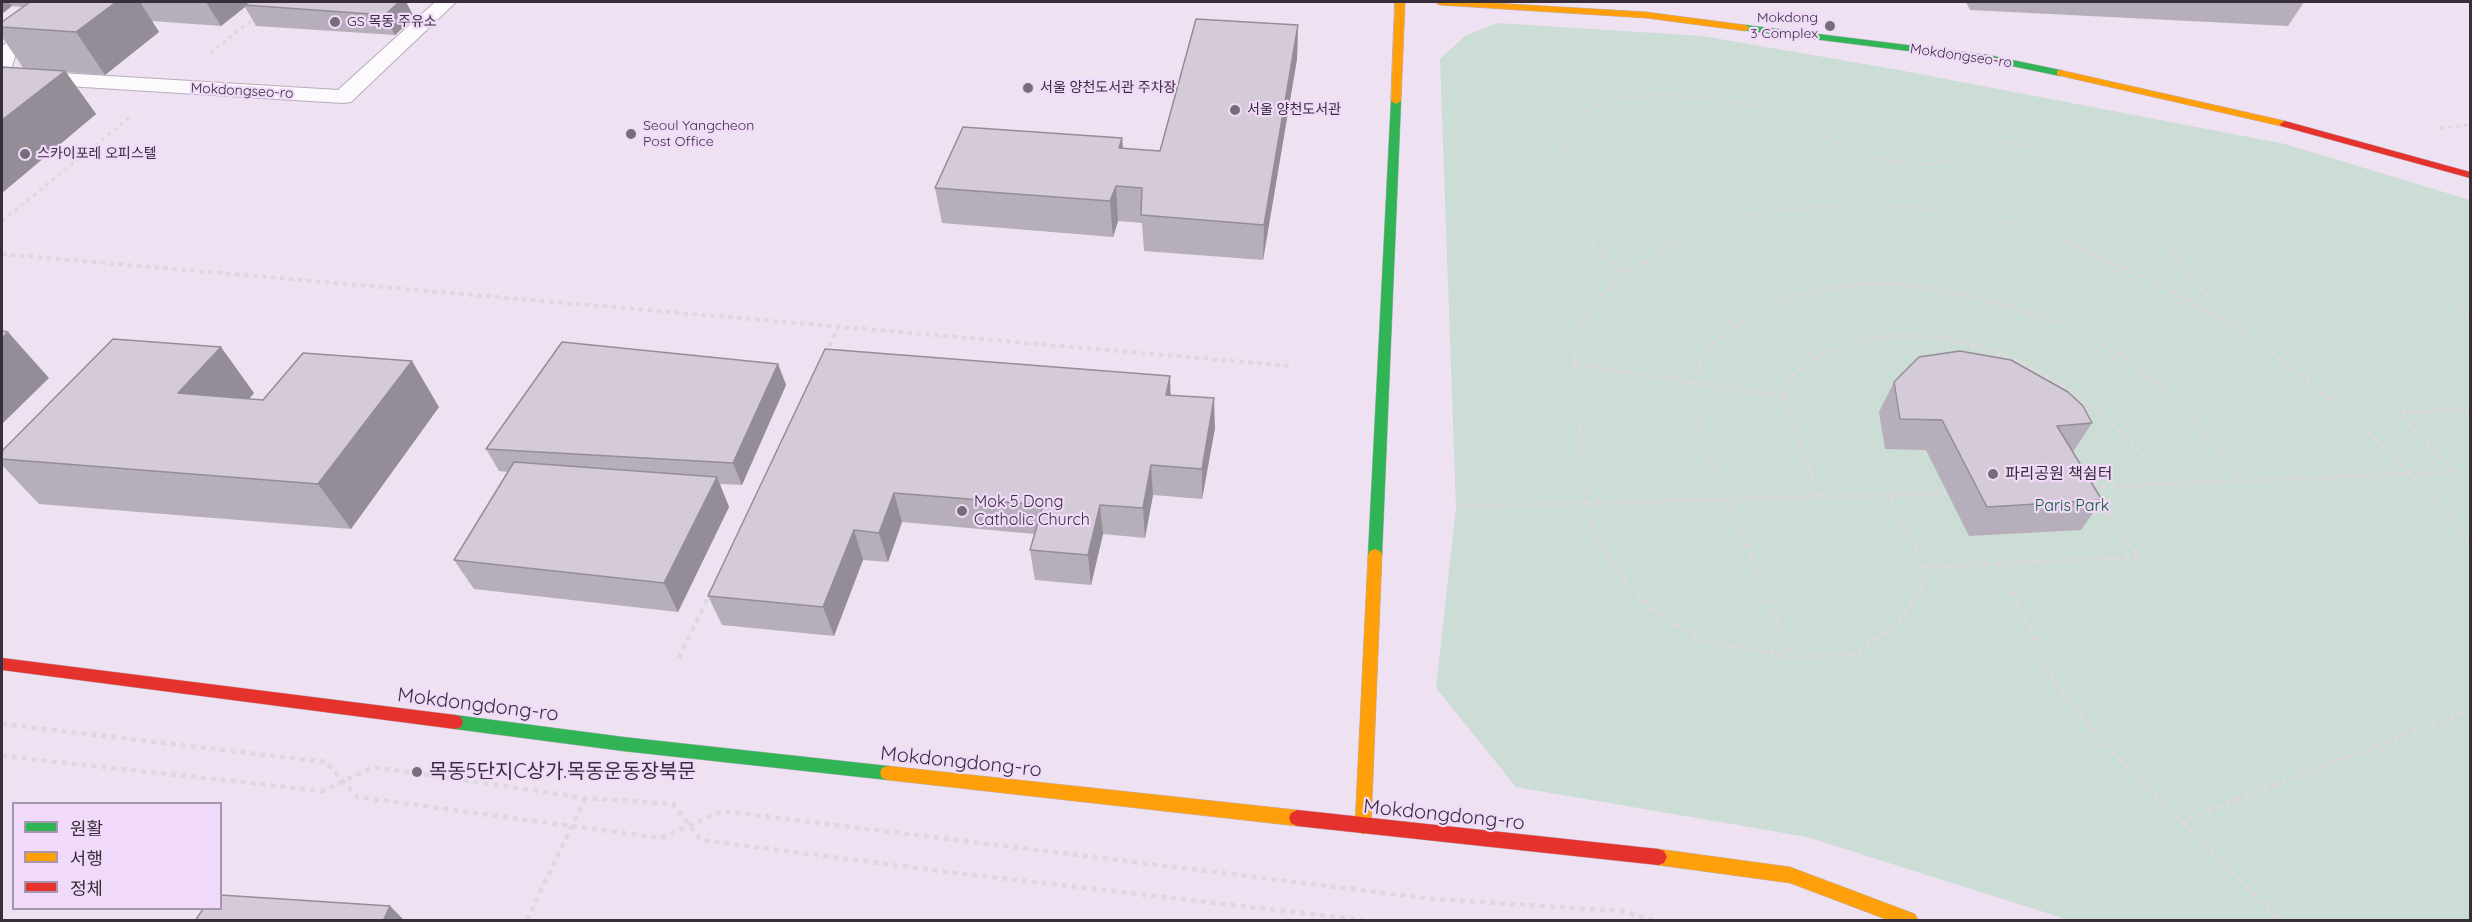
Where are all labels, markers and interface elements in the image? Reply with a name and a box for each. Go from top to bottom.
place label: Mokdong 3 Complex [1750,10,1818,42]
place label: GS 목동 주유소 [347,14,437,30]
marker: GS 목동 주유소 [328,15,342,29]
marker: Mokdong 3 Complex [1823,19,1837,33]
street label: Mokdongseo-ro [1909,41,2013,71]
street label: Mokdongseo-ro [190,80,294,102]
place label: 서울 양천도서관 주차장 [1040,80,1176,96]
marker: 서울 양천도서관 주차장 [1021,81,1035,95]
place label: 서울 양천도서관 [1247,102,1341,118]
marker: 서울 양천도서관 [1228,103,1242,117]
place label: Seoul Yangcheon Post Office [643,118,754,150]
marker: Seoul Yangcheon Post Office [624,127,638,141]
place label: 스카이포레 오피스텔 [37,146,157,162]
marker: 스카이포레 오피스텔 [18,147,32,161]
place label: 파리공원 책쉼터 [2005,464,2112,484]
marker: 파리공원 책쉼터 [1986,467,2000,481]
place label: Mok 5 Dong Catholic Church [974,492,1090,530]
park label: Paris Park [2035,496,2109,516]
marker: Mok 5 Dong Catholic Church [955,504,969,518]
street label: Mokdongdong-ro [396,683,560,727]
street label: Mokdongdong-ro [879,742,1043,782]
place label: 목동5단지C상가.목동운동장북문 [429,760,696,784]
marker: 목동5단지C상가.목동운동장북문 [410,765,424,779]
street label: Mokdongdong-ro [1362,795,1526,835]
legend [12,802,222,910]
text: 원활 [70,817,103,840]
text: 서행 [70,847,103,870]
text: 정체 [70,877,103,900]

